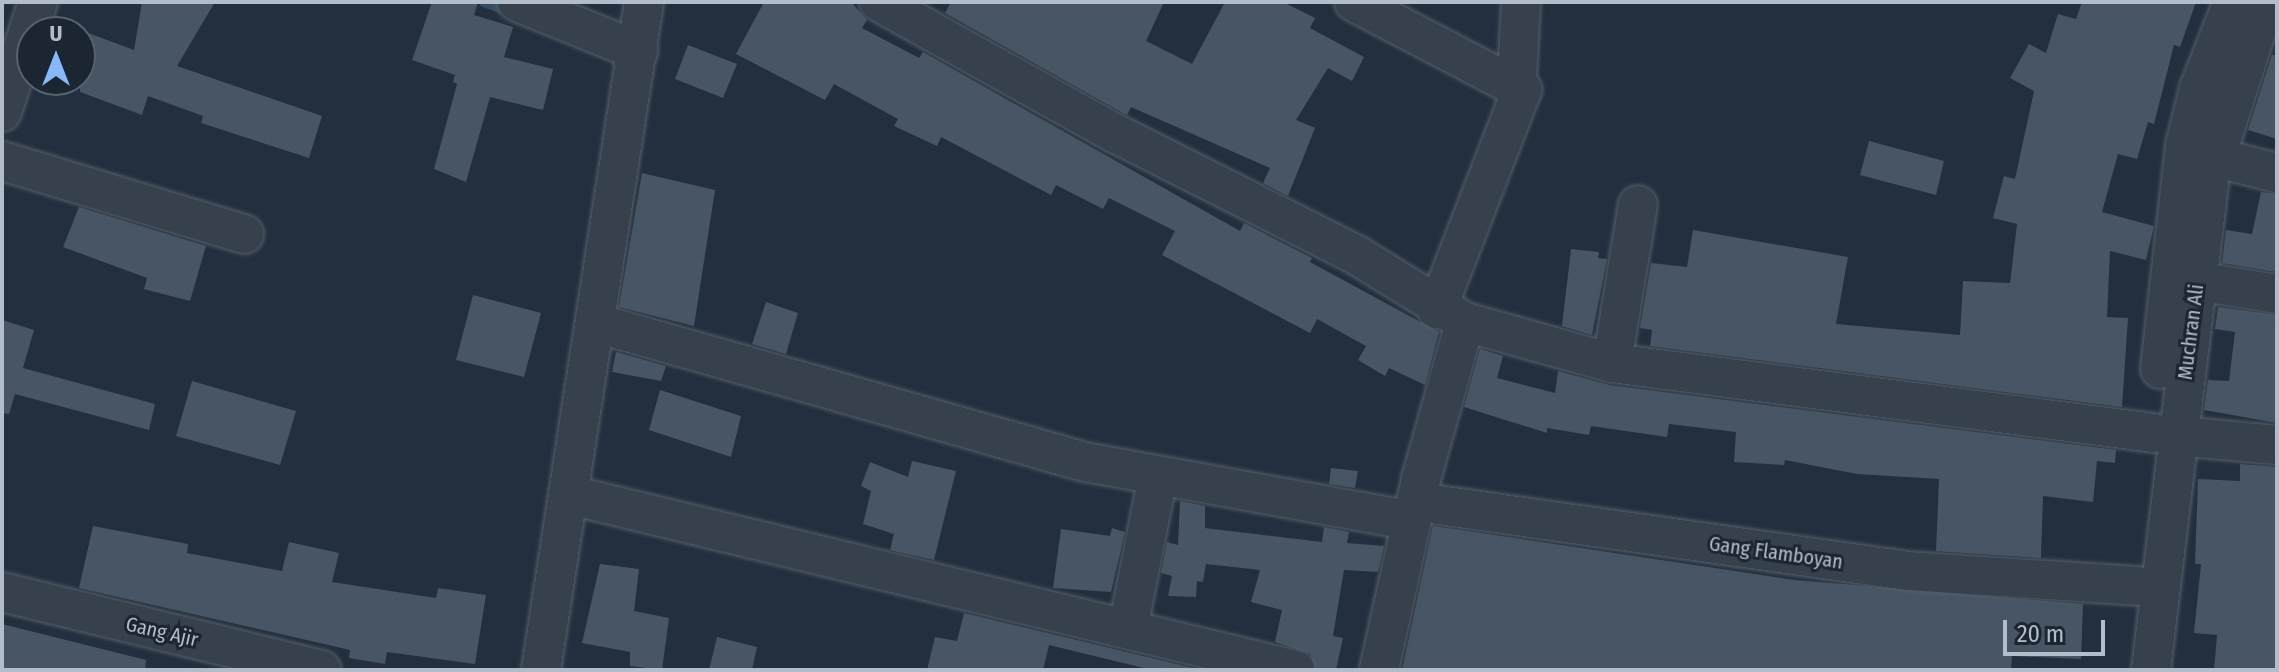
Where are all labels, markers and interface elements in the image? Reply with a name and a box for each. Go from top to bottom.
north arrow [16,16,96,96]
text: U [50,20,62,47]
street label: Muchran Ali [2173,283,2209,381]
street label: Gang Flamboyan [1708,532,1844,574]
scale bar [2007,604,2109,654]
street label: Gang Ajir [124,612,200,652]
text: 20 m [2017,620,2064,648]

